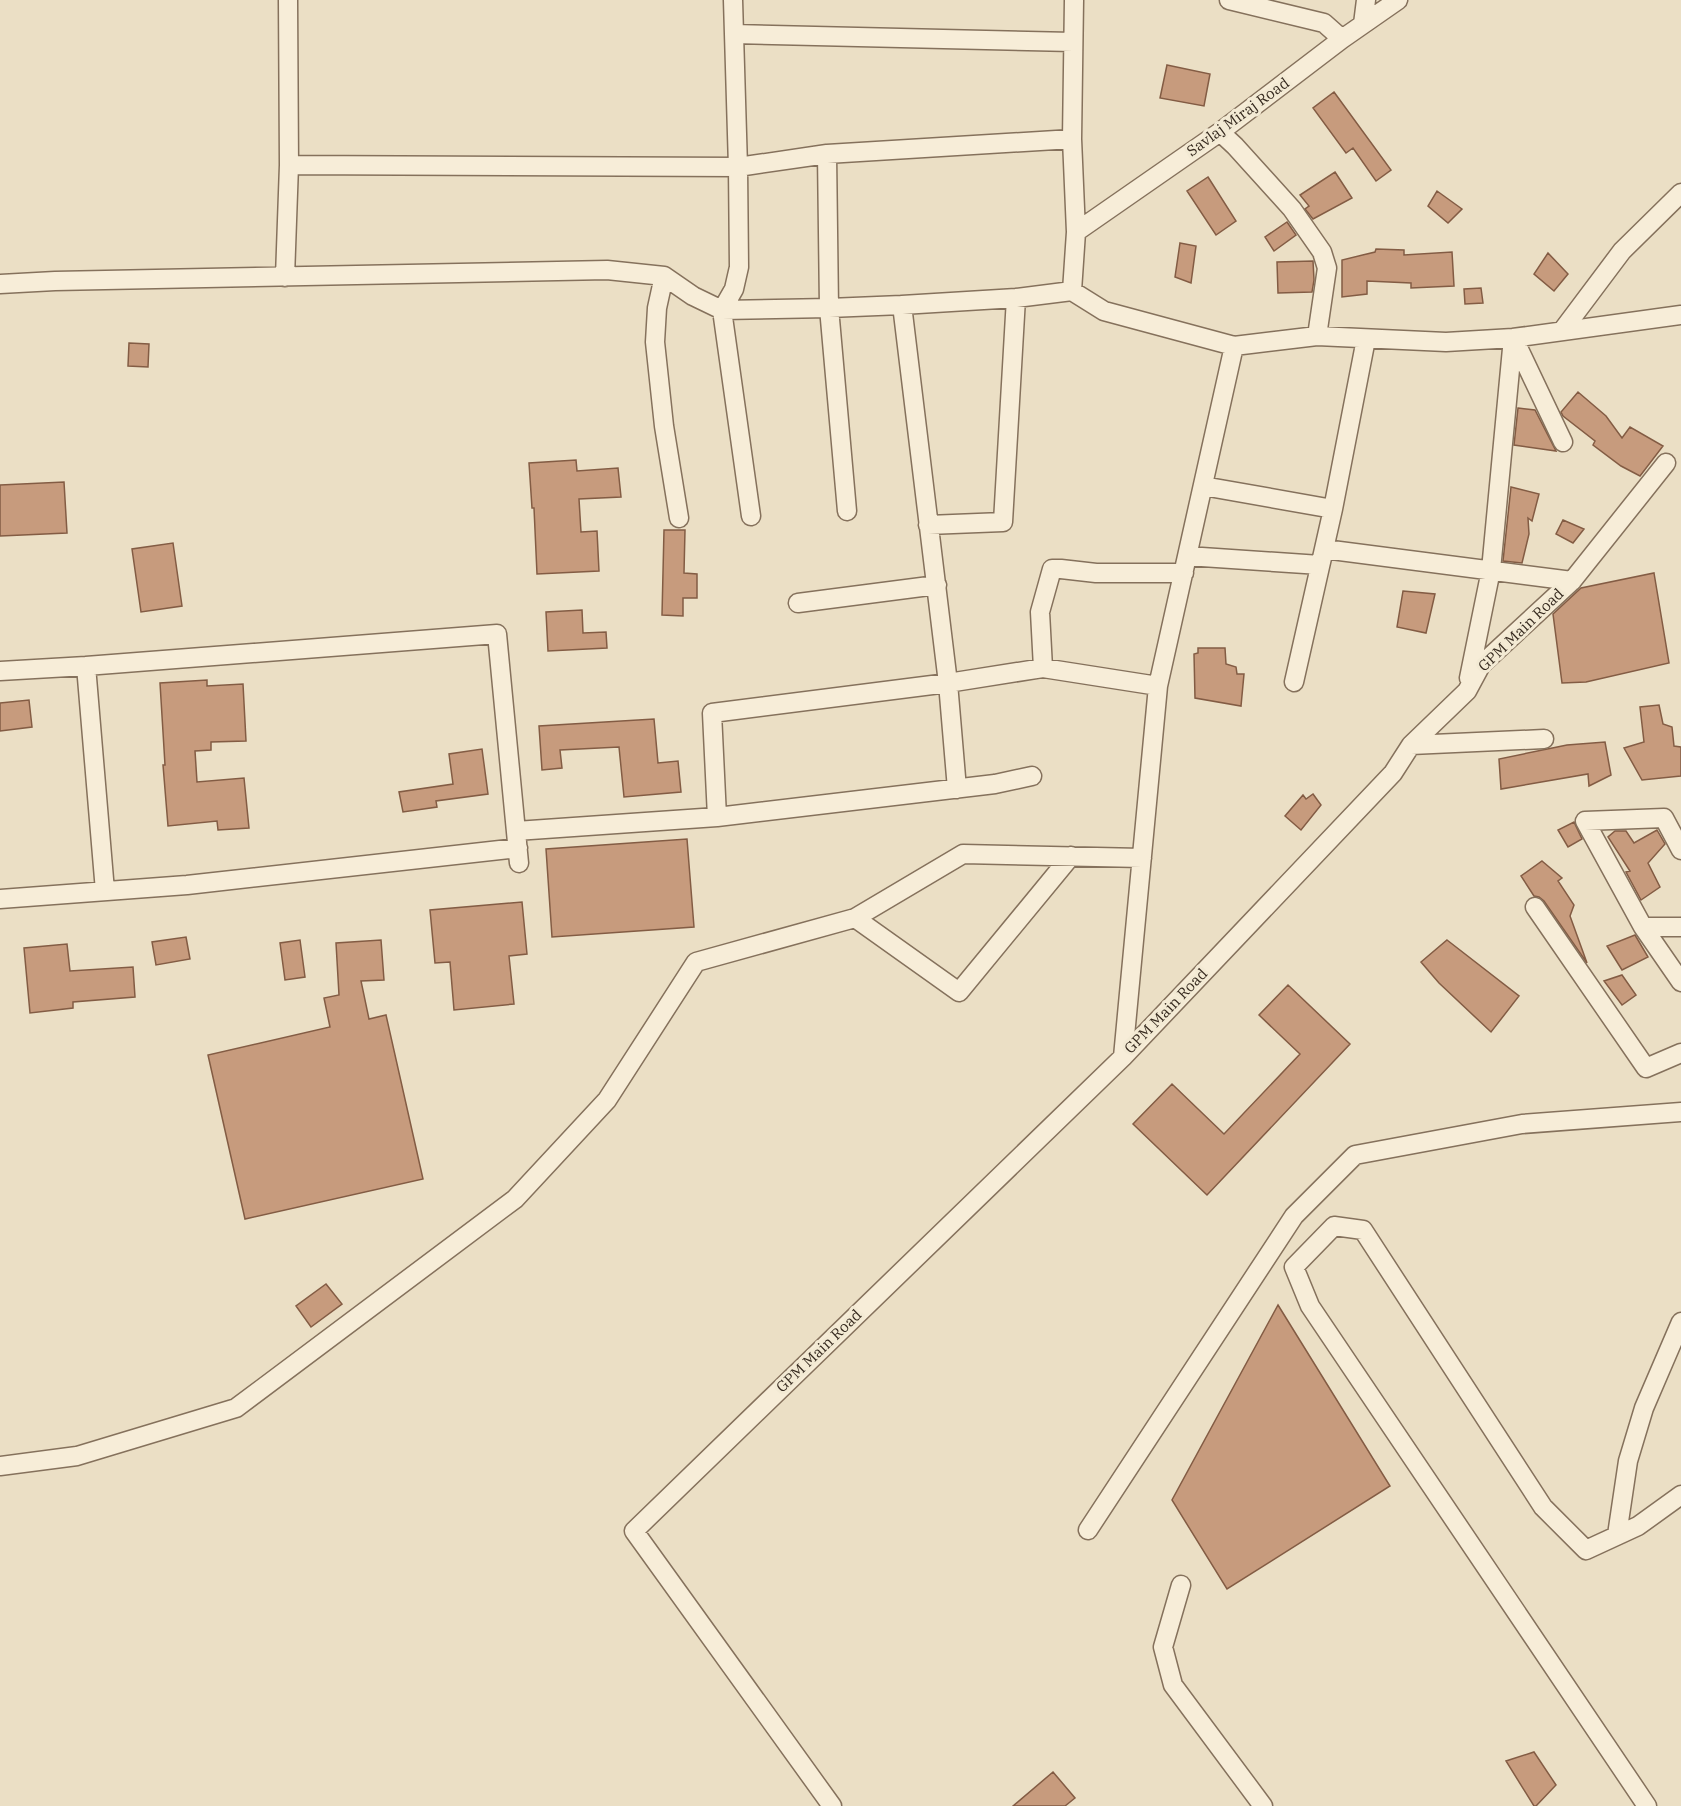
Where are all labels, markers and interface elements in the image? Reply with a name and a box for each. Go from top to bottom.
street label: Savlaj Miraj Road [1183,73,1293,160]
street label: GPM Main Road [1474,584,1567,675]
street label: GPM Main Road [1120,964,1211,1057]
street label: GPM Main Road [772,1305,865,1396]

